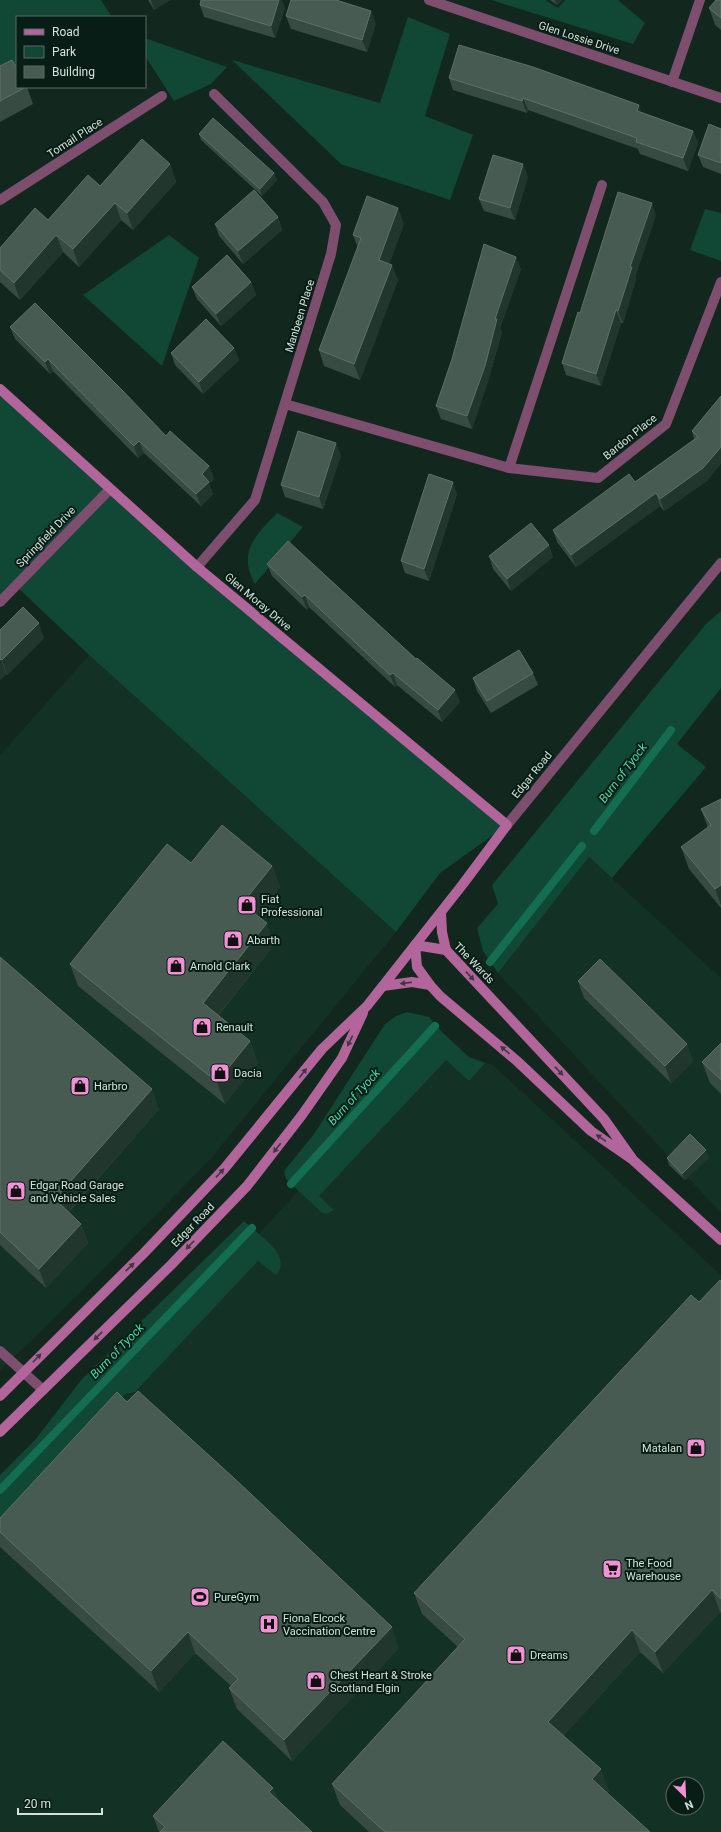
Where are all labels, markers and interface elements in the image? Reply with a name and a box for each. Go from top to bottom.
legend [16,16,146,88]
street label: Glen Lossie Drive [537,19,621,57]
text: Road [52,25,80,39]
text: Park [52,45,77,59]
text: Building [52,65,95,79]
street label: Tomail Place [45,115,105,161]
street label: Manbeen Place [283,278,317,354]
street label: Bardon Place [601,411,659,462]
street label: Springfield Drive [14,504,78,570]
street label: Glen Moray Drive [222,570,294,634]
water label: Burn of Tyock [596,740,651,806]
street label: Edgar Road [509,749,555,801]
place label: Fiat Professional [261,893,322,919]
shop icon: Fiat Professional [236,894,258,916]
shop icon: Abarth [222,929,244,951]
place label: Abarth [247,934,280,947]
street label: The Wards [451,940,497,987]
shop icon: Arnold Clark [165,955,187,977]
place label: Arnold Clark [190,960,250,973]
one-way arrow [466,970,475,981]
one-way arrow [400,980,412,986]
shop icon: Renault [191,1016,213,1038]
place label: Renault [216,1021,253,1034]
one-way arrow [347,1035,353,1047]
one-way arrow [499,1046,510,1055]
shop icon: Dacia [209,1062,231,1084]
water label: Burn of Tyock [325,1065,384,1128]
one-way arrow [554,1066,564,1076]
place label: Dacia [234,1067,262,1080]
one-way arrow [299,1067,307,1078]
shop icon: Harbro [69,1075,91,1097]
place label: Harbro [94,1080,128,1093]
one-way arrow [596,1134,606,1142]
one-way arrow [272,1143,281,1154]
one-way arrow [215,1168,225,1178]
place label: Edgar Road Garage and Vehicle Sales [30,1179,124,1205]
shop icon: Edgar Road Garage and Vehicle Sales [5,1180,27,1202]
street label: Edgar Road [169,1200,217,1250]
one-way arrow [185,1240,195,1250]
one-way arrow [125,1262,135,1272]
water label: Burn of Tyock [87,1320,147,1381]
one-way arrow [93,1331,103,1341]
one-way arrow [32,1353,42,1363]
shop icon: Matalan [685,1437,707,1459]
place label: Matalan [642,1442,682,1455]
place label: The Food Warehouse [626,1557,681,1583]
supermarket icon: The Food Warehouse [601,1558,623,1580]
sports icon: PureGym [189,1586,211,1608]
place label: PureGym [214,1591,259,1604]
place label: Fiona Elcock Vaccination Centre [283,1612,376,1638]
hospital icon: Fiona Elcock Vaccination Centre [258,1613,280,1635]
shop icon: Dreams [505,1644,527,1666]
place label: Dreams [530,1649,568,1662]
place label: Chest Heart & Stroke Scotland Elgin [330,1669,432,1695]
shop icon: Chest Heart & Stroke Scotland Elgin [305,1670,327,1692]
north arrow [665,1776,705,1816]
scale bar [18,1790,102,1816]
text: 20 m [24,1797,51,1811]
text: N [682,1797,695,1812]

